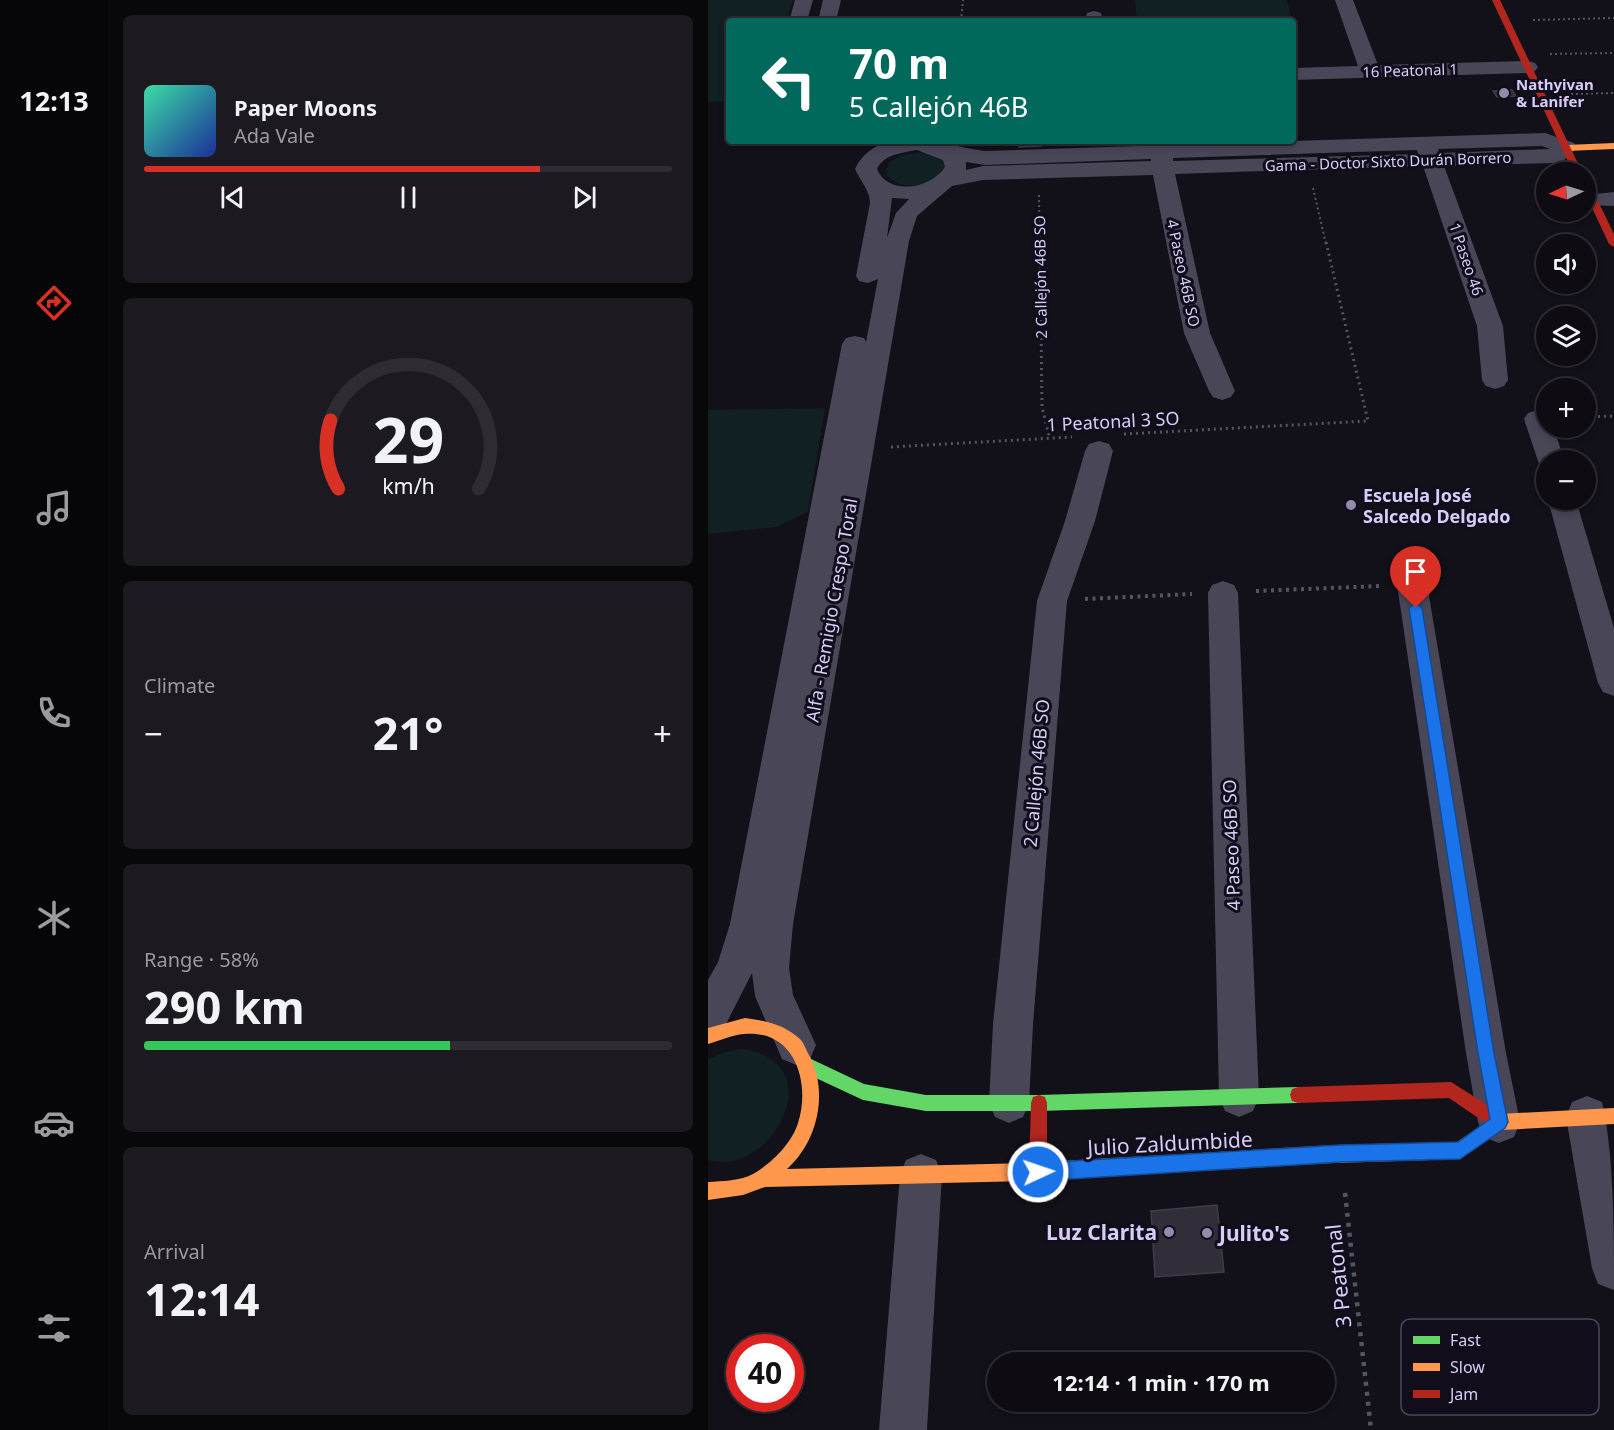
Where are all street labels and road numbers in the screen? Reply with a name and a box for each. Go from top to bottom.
street label: 16 Peatonal 1 [1362,58,1458,82]
street label: Gama - Doctor Sixto Durán Borrero [1264,147,1512,175]
street label: 2 Callejón 46B SO [1029,215,1051,339]
street label: 4 Paseo 46B SO [1163,217,1205,329]
street label: 1 Paseo 46 [1445,220,1489,298]
street label: 1 Peatonal 3 SO [1046,406,1180,436]
street label: Alfa - Remigio Crespo Toral [799,496,863,724]
street label: 2 Callejón 46B SO [1018,698,1054,848]
street label: 4 Paseo 46B SO [1217,779,1245,911]
street label: Julio Zaldumbide [1085,1125,1253,1161]
street label: 3 Peatonal [1319,1223,1357,1329]

